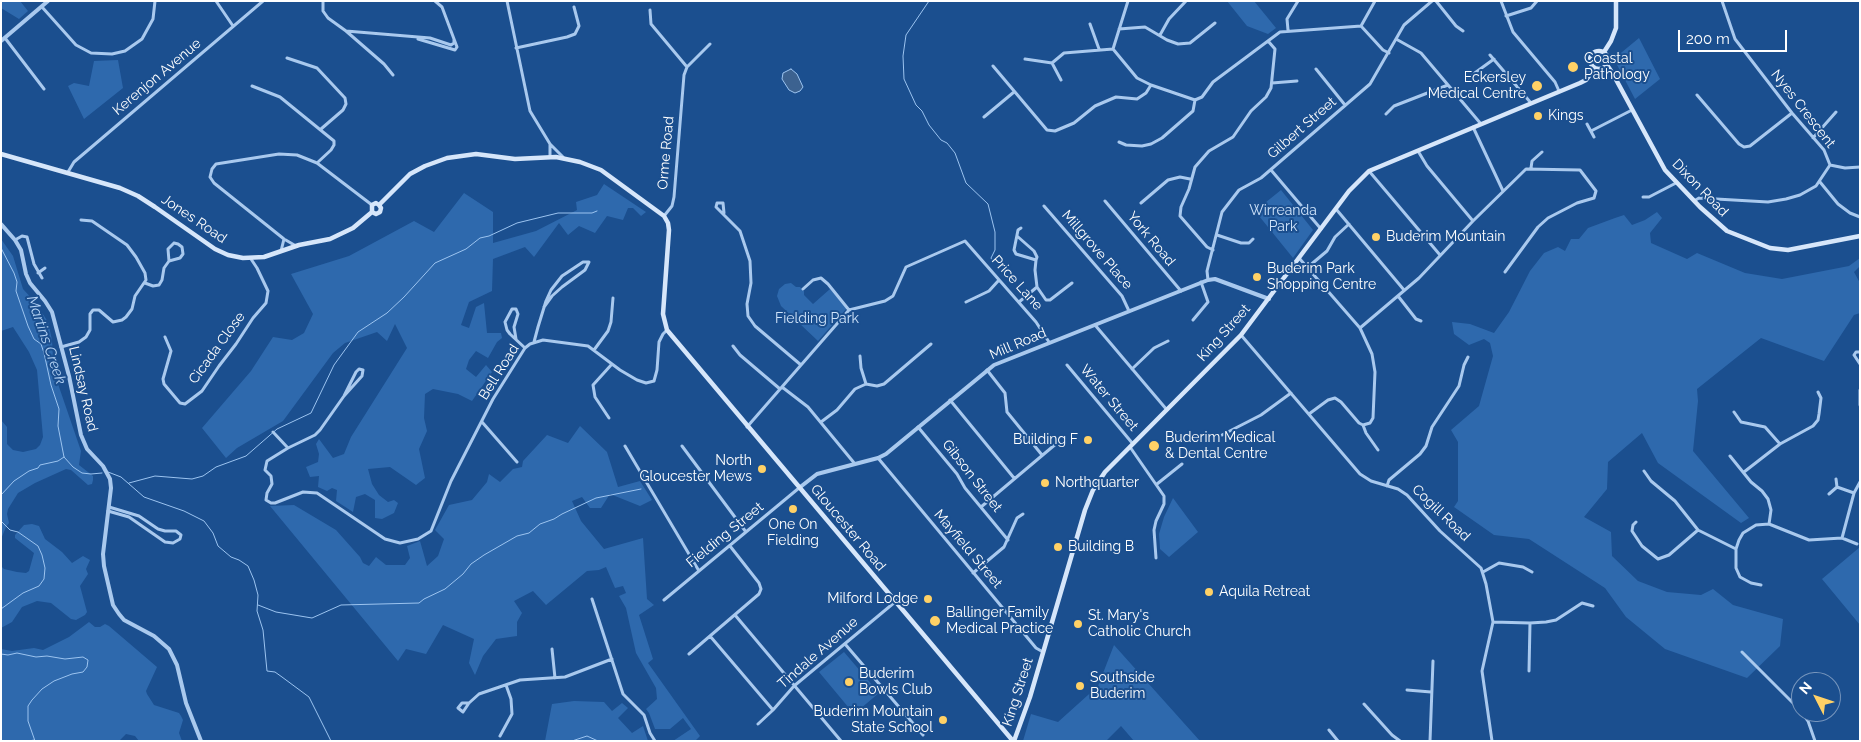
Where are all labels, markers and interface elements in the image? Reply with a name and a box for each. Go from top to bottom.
scale bar [1681,20,1790,52]
text: 200 m [1686,30,1730,48]
street label: Kerenjon Avenue [109,35,205,119]
place label: Coastal Pathology [1584,51,1650,84]
marker: Coastal Pathology [1566,60,1580,74]
street label: Nyes Crescent [1767,67,1839,151]
place label: Eckersley Medical Centre [1428,70,1526,102]
marker: Eckersley Medical Centre [1530,79,1544,93]
street label: Gilbert Street [1264,94,1340,162]
place label: Kings [1548,108,1584,124]
marker: Kings [1532,110,1544,122]
street label: Orme Road [654,116,678,190]
street label: Dixon Road [1668,156,1732,220]
street label: Jones Road [158,191,230,247]
park label: Wirreanda Park [1249,203,1317,236]
street label: Millgrove Place [1058,207,1136,293]
street label: York Road [1123,208,1179,270]
place label: Buderim Mountain [1386,229,1505,245]
marker: Buderim Mountain [1370,231,1382,243]
street label: Price Lane [988,252,1046,314]
place label: Buderim Park Shopping Centre [1267,261,1376,294]
marker: Buderim Park Shopping Centre [1251,271,1263,283]
water label: Martins Creek [22,293,70,387]
street label: King Street [1194,301,1254,365]
street label: Cicada Close [185,309,249,387]
park label: Fielding Park [775,311,859,327]
street label: Mill Road [987,325,1049,363]
street label: Bell Road [475,341,523,403]
street label: Lindsay Road [65,345,101,433]
street label: Water Street [1076,361,1142,435]
place label: Buderim Medical & Dental Centre [1165,430,1275,462]
place label: Building F [1013,432,1078,448]
marker: Building F [1082,434,1094,446]
street label: Gibson Street [938,436,1006,516]
marker: Buderim Medical & Dental Centre [1147,439,1161,453]
place label: North Gloucester Mews [640,453,752,486]
marker: North Gloucester Mews [756,463,768,475]
place label: Northquarter [1055,475,1139,491]
marker: Northquarter [1039,477,1051,489]
street label: Gloucester Road [807,481,889,575]
street label: Cogill Road [1408,481,1474,545]
street label: Fielding Street [683,499,767,571]
marker: One On Fielding [787,503,799,515]
street label: Mayfield Street [930,506,1006,592]
place label: One On Fielding [767,517,819,550]
place label: Building B [1068,539,1134,555]
marker: Building B [1052,541,1064,553]
place label: Aquila Retreat [1219,584,1310,600]
marker: Aquila Retreat [1203,586,1215,598]
place label: Milford Lodge [827,591,918,607]
marker: Milford Lodge [922,593,934,605]
place label: Ballinger Family Medical Practice [946,605,1053,638]
place label: St. Mary's Catholic Church [1088,608,1191,640]
street label: Tindale Avenue [774,614,862,692]
marker: Ballinger Family Medical Practice [928,614,942,628]
marker: St. Mary's Catholic Church [1072,618,1084,630]
street label: King Street [999,656,1037,728]
place label: Buderim Bowls Club [859,666,932,699]
place label: Southside Buderim [1090,670,1155,702]
north arrow [1791,672,1841,722]
marker: Buderim Bowls Club [843,676,855,688]
text: N [1796,679,1815,697]
marker: Southside Buderim [1074,680,1086,692]
place label: Buderim Mountain State School [814,704,933,736]
marker: Buderim Mountain State School [937,714,949,726]

